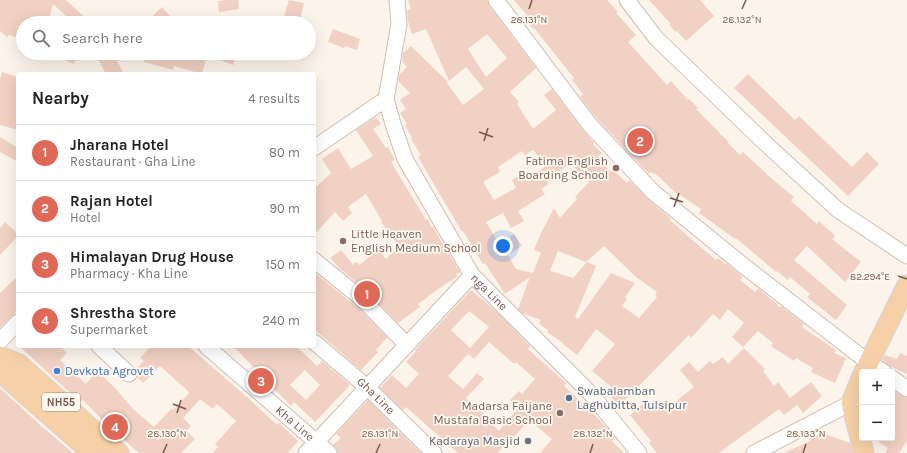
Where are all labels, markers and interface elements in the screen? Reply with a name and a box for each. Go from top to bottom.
text: 28.131°N [511,14,547,26]
text: 28.132°N [723,14,761,26]
search box [16,16,316,60]
icon: search [30,27,52,49]
text: Search here [62,29,143,47]
text: Nearby [32,88,89,108]
text: 4 results [248,91,300,106]
pin: 2 [627,126,653,156]
text: Jharana Hotel [70,136,169,154]
text: 1 [43,145,47,160]
text: 80 m [269,145,300,160]
text: Restaurant · Gha Line [70,154,195,169]
place label: Fatima English Boarding School [518,154,608,182]
marker: Fatima English Boarding School [611,163,621,173]
text: Rajan Hotel [70,192,153,210]
text: 2 [41,201,49,216]
text: 90 m [269,201,300,216]
text: Hotel [70,210,101,225]
place label: Little Heaven English Medium School [351,227,481,255]
marker: Little Heaven English Medium School [338,236,348,246]
your location [493,236,513,256]
text: Himalayan Drug House [70,248,234,266]
text: 3 [41,257,49,272]
text: 150 m [265,257,300,272]
text: Pharmacy · Kha Line [70,266,188,281]
street label: nga Line [468,271,510,313]
text: 82.294°E [850,271,890,283]
pin: 1 [354,279,380,309]
text: Shrestha Store [70,304,176,322]
text: 4 [41,313,49,328]
text: 240 m [262,313,300,328]
text: Supermarket [70,322,148,337]
place label: Devkota Agrovet [65,364,154,378]
marker: Devkota Agrovet [52,366,62,376]
pin: 3 [248,366,274,396]
map controls [859,369,895,441]
button: + [859,369,895,405]
street label: Gha Line [354,375,398,417]
place label: Swabalamban Laghubitta, Tulsipur [577,384,687,412]
road number: NH55 [42,393,80,411]
marker: Swabalamban Laghubitta, Tulsipur [564,393,574,403]
place label: Madarsa Faijane Mustafa Basic School [433,399,552,427]
street label: Kha Line [273,403,317,444]
button: − [859,405,895,441]
marker: Madarsa Faijane Mustafa Basic School [555,408,565,418]
pin: 4 [102,412,128,442]
text: 28.130°N [147,428,187,440]
text: 28.131°N [362,428,398,440]
text: 28.132°N [574,428,612,440]
text: 28.133°N [786,428,826,440]
place label: Kadaraya Masjid [429,434,520,448]
marker: Kadaraya Masjid [523,436,533,446]

